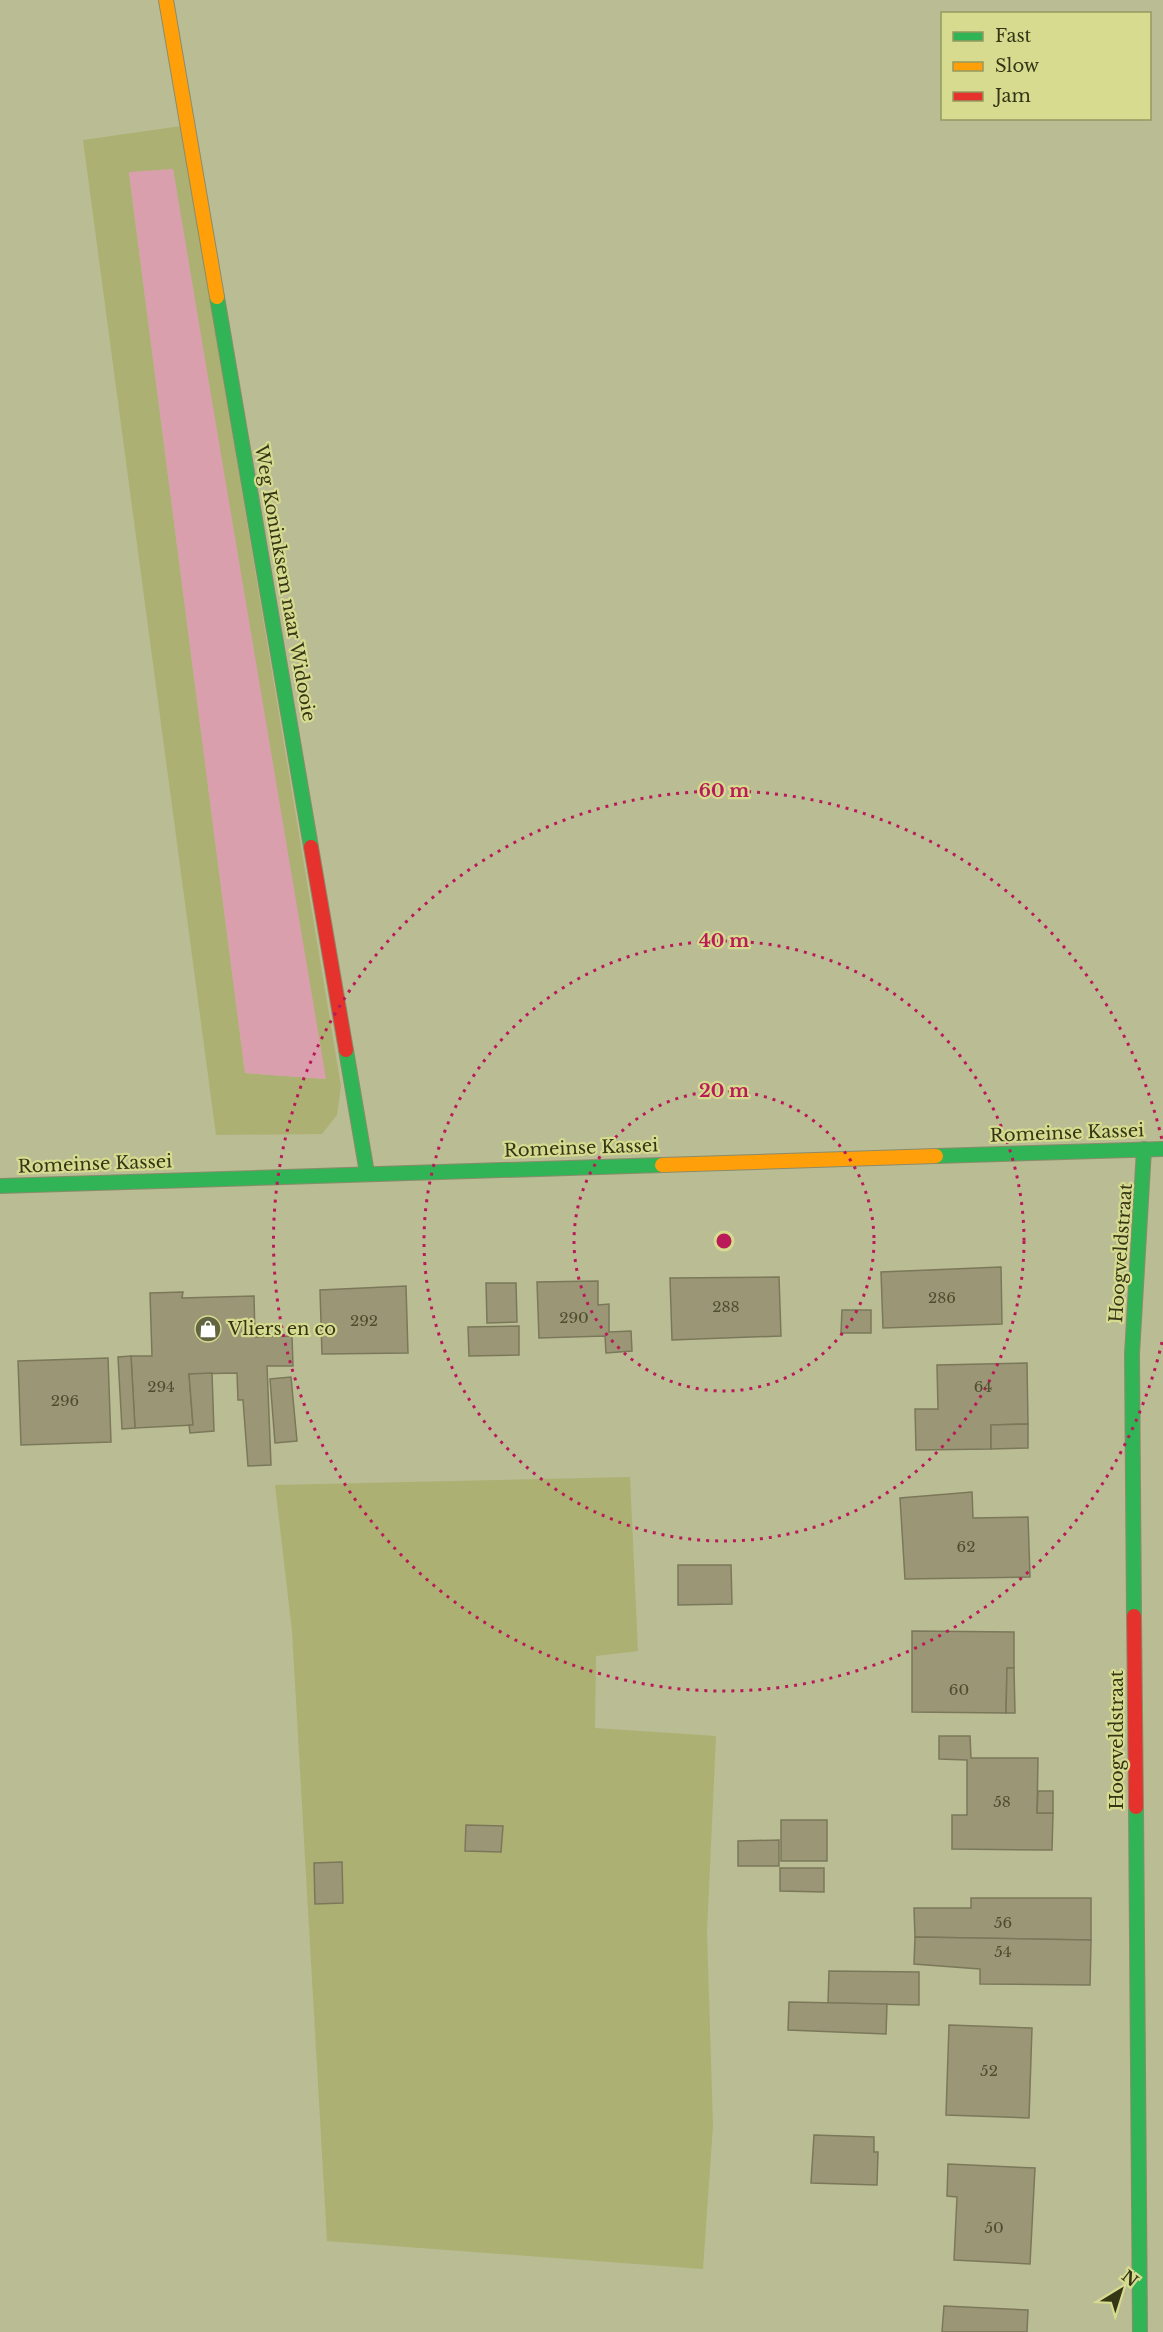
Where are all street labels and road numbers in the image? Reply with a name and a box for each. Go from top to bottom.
street label: Weg Koninksem naar Widooie [250,442,320,723]
street label: Romeinse Kassei [989,1119,1145,1147]
street label: Romeinse Kassei [503,1134,659,1162]
street label: Romeinse Kassei [17,1150,173,1178]
street label: Hoogveldstraat [1105,1182,1137,1323]
street label: Hoogveldstraat [1106,1670,1128,1810]

